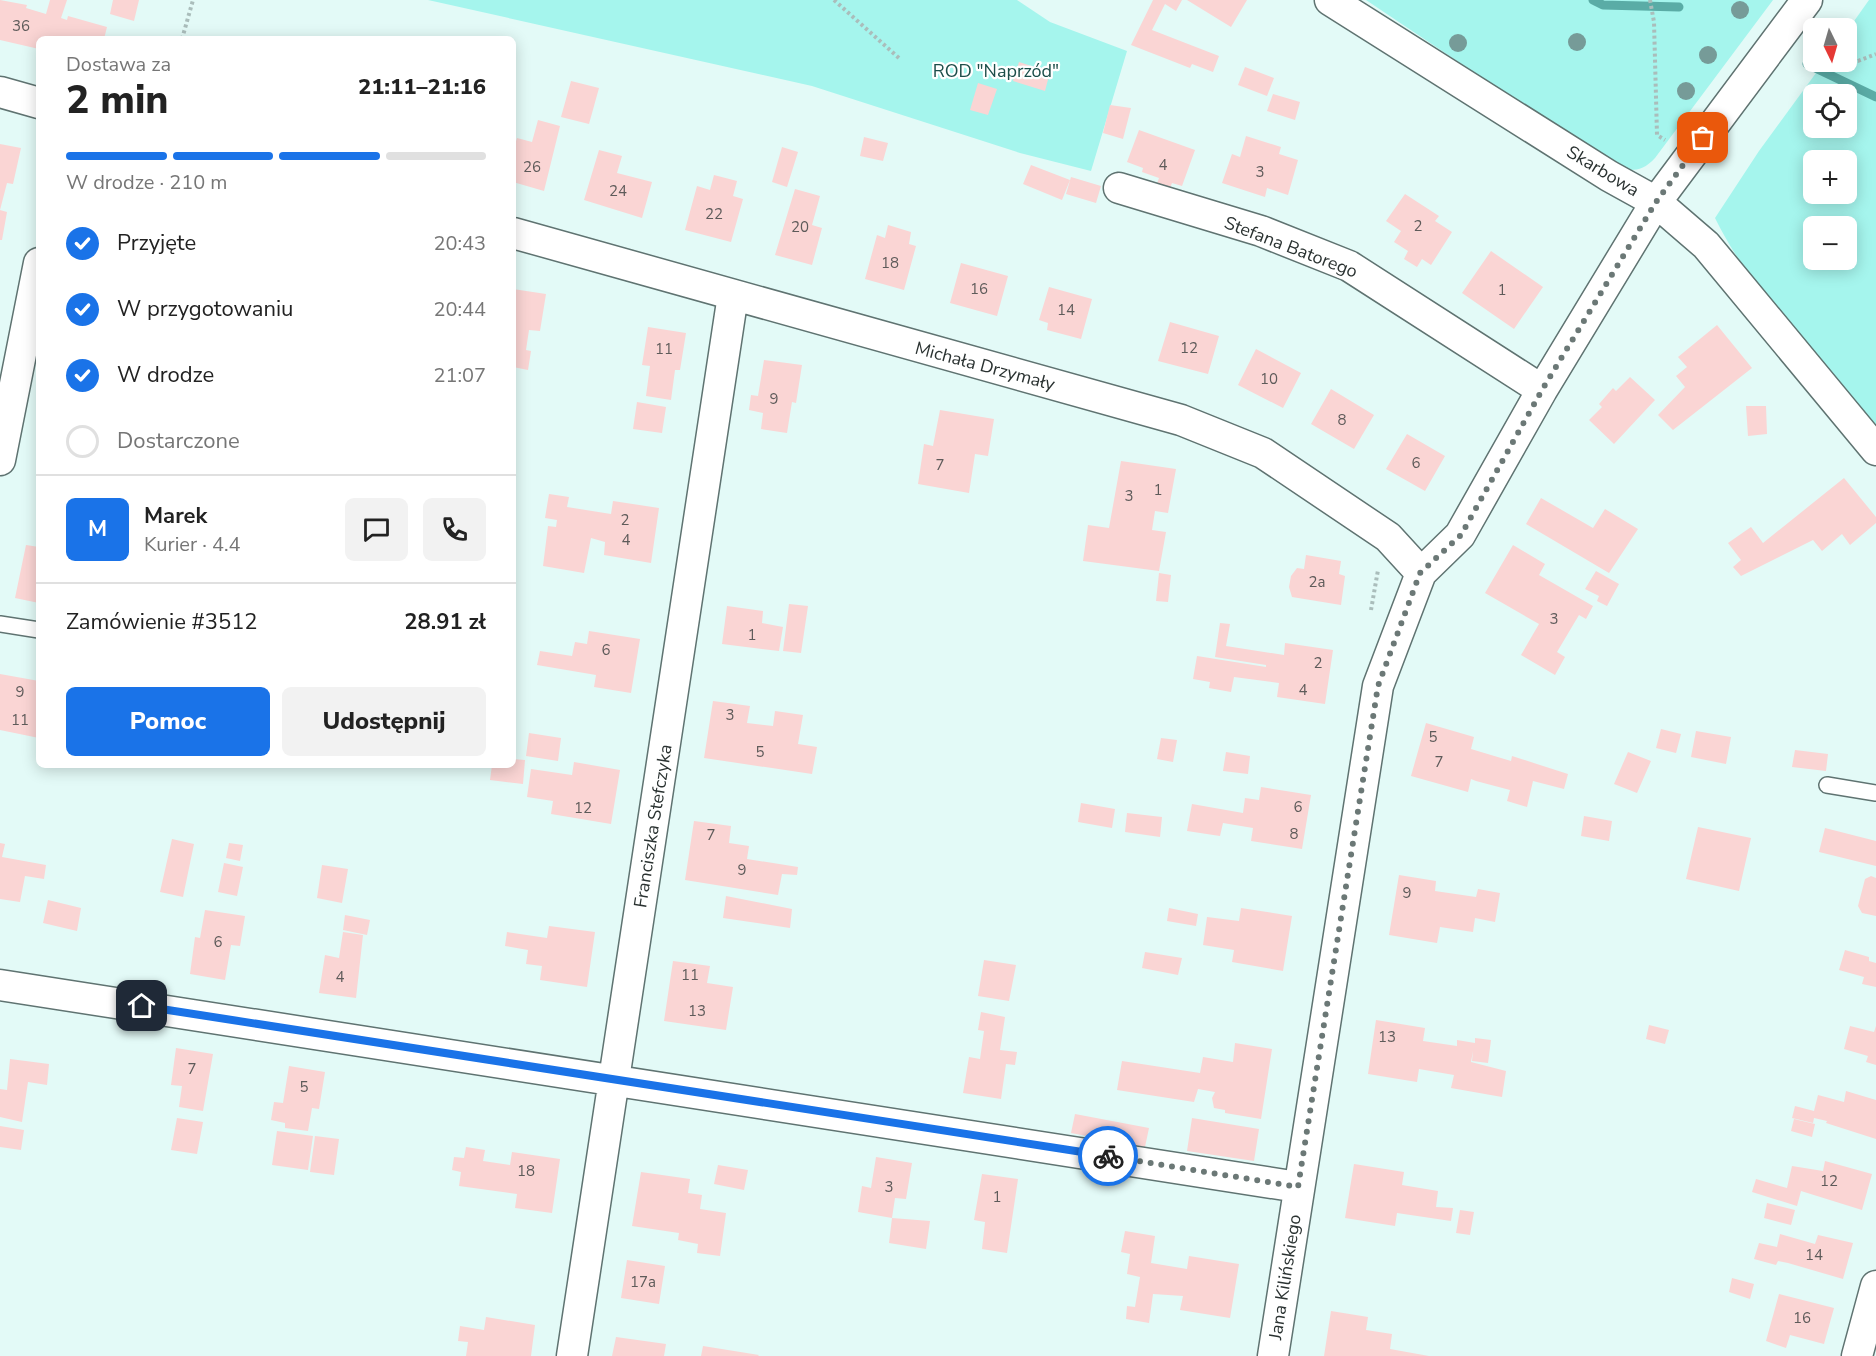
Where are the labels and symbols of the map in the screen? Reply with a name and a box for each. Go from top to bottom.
house number: 36 [12,16,30,36]
north arrow [1803,18,1857,72]
park label: ROD "Naprzód" [933,59,1059,83]
pin [1677,112,1728,163]
street label: Skarbowa [1562,140,1644,202]
house number: 4 [1158,155,1168,175]
house number: 26 [523,157,541,177]
house number: 3 [1255,162,1265,182]
house number: 24 [609,181,627,201]
house number: 22 [705,204,723,224]
street label: Stefana Batorego [1221,211,1361,283]
house number: 2 [1413,216,1423,236]
house number: 20 [791,217,809,237]
house number: 18 [881,253,899,273]
house number: 16 [970,279,988,299]
house number: 1 [1497,280,1507,300]
house number: 14 [1057,300,1075,320]
street label: Michała Drzymały [912,336,1058,396]
house number: 12 [1180,338,1198,358]
house number: 11 [655,339,673,359]
house number: 10 [1260,369,1278,389]
house number: 9 [769,389,779,409]
house number: 8 [1337,410,1347,430]
house number: 6 [1411,453,1421,473]
house number: 7 [935,455,945,475]
house number: 1 [1153,480,1163,500]
house number: 3 [1124,486,1134,506]
house number: 2 [620,510,630,530]
house number: 4 [621,530,631,550]
house number: 2a [1309,572,1325,592]
house number: 3 [1549,609,1559,629]
house number: 1 [747,625,757,645]
house number: 6 [601,640,611,660]
house number: 2 [1313,653,1323,673]
house number: 4 [1298,680,1308,700]
house number: 9 [15,682,25,702]
house number: 3 [725,705,735,725]
house number: 11 [11,710,29,730]
house number: 5 [1428,727,1438,747]
house number: 5 [755,742,765,762]
street label: Franciszka Stefczyka [628,743,678,909]
house number: 7 [1434,752,1444,772]
house number: 6 [1293,797,1303,817]
house number: 12 [574,798,592,818]
house number: 8 [1289,824,1299,844]
house number: 7 [706,825,716,845]
house number: 9 [737,860,747,880]
house number: 9 [1402,883,1412,903]
house number: 6 [213,932,223,952]
house number: 11 [681,965,699,985]
house number: 4 [335,967,345,987]
pin [116,980,167,1031]
house number: 13 [688,1001,706,1021]
house number: 13 [1378,1027,1396,1047]
house number: 7 [187,1059,197,1079]
house number: 5 [299,1077,309,1097]
courier [1078,1126,1138,1186]
house number: 18 [517,1161,535,1181]
house number: 12 [1820,1171,1838,1191]
house number: 3 [884,1177,894,1197]
house number: 1 [992,1187,1002,1207]
street label: Jana Kilińskiego [1263,1212,1307,1343]
house number: 14 [1805,1245,1823,1265]
house number: 17a [630,1272,656,1292]
house number: 16 [1793,1308,1811,1328]

